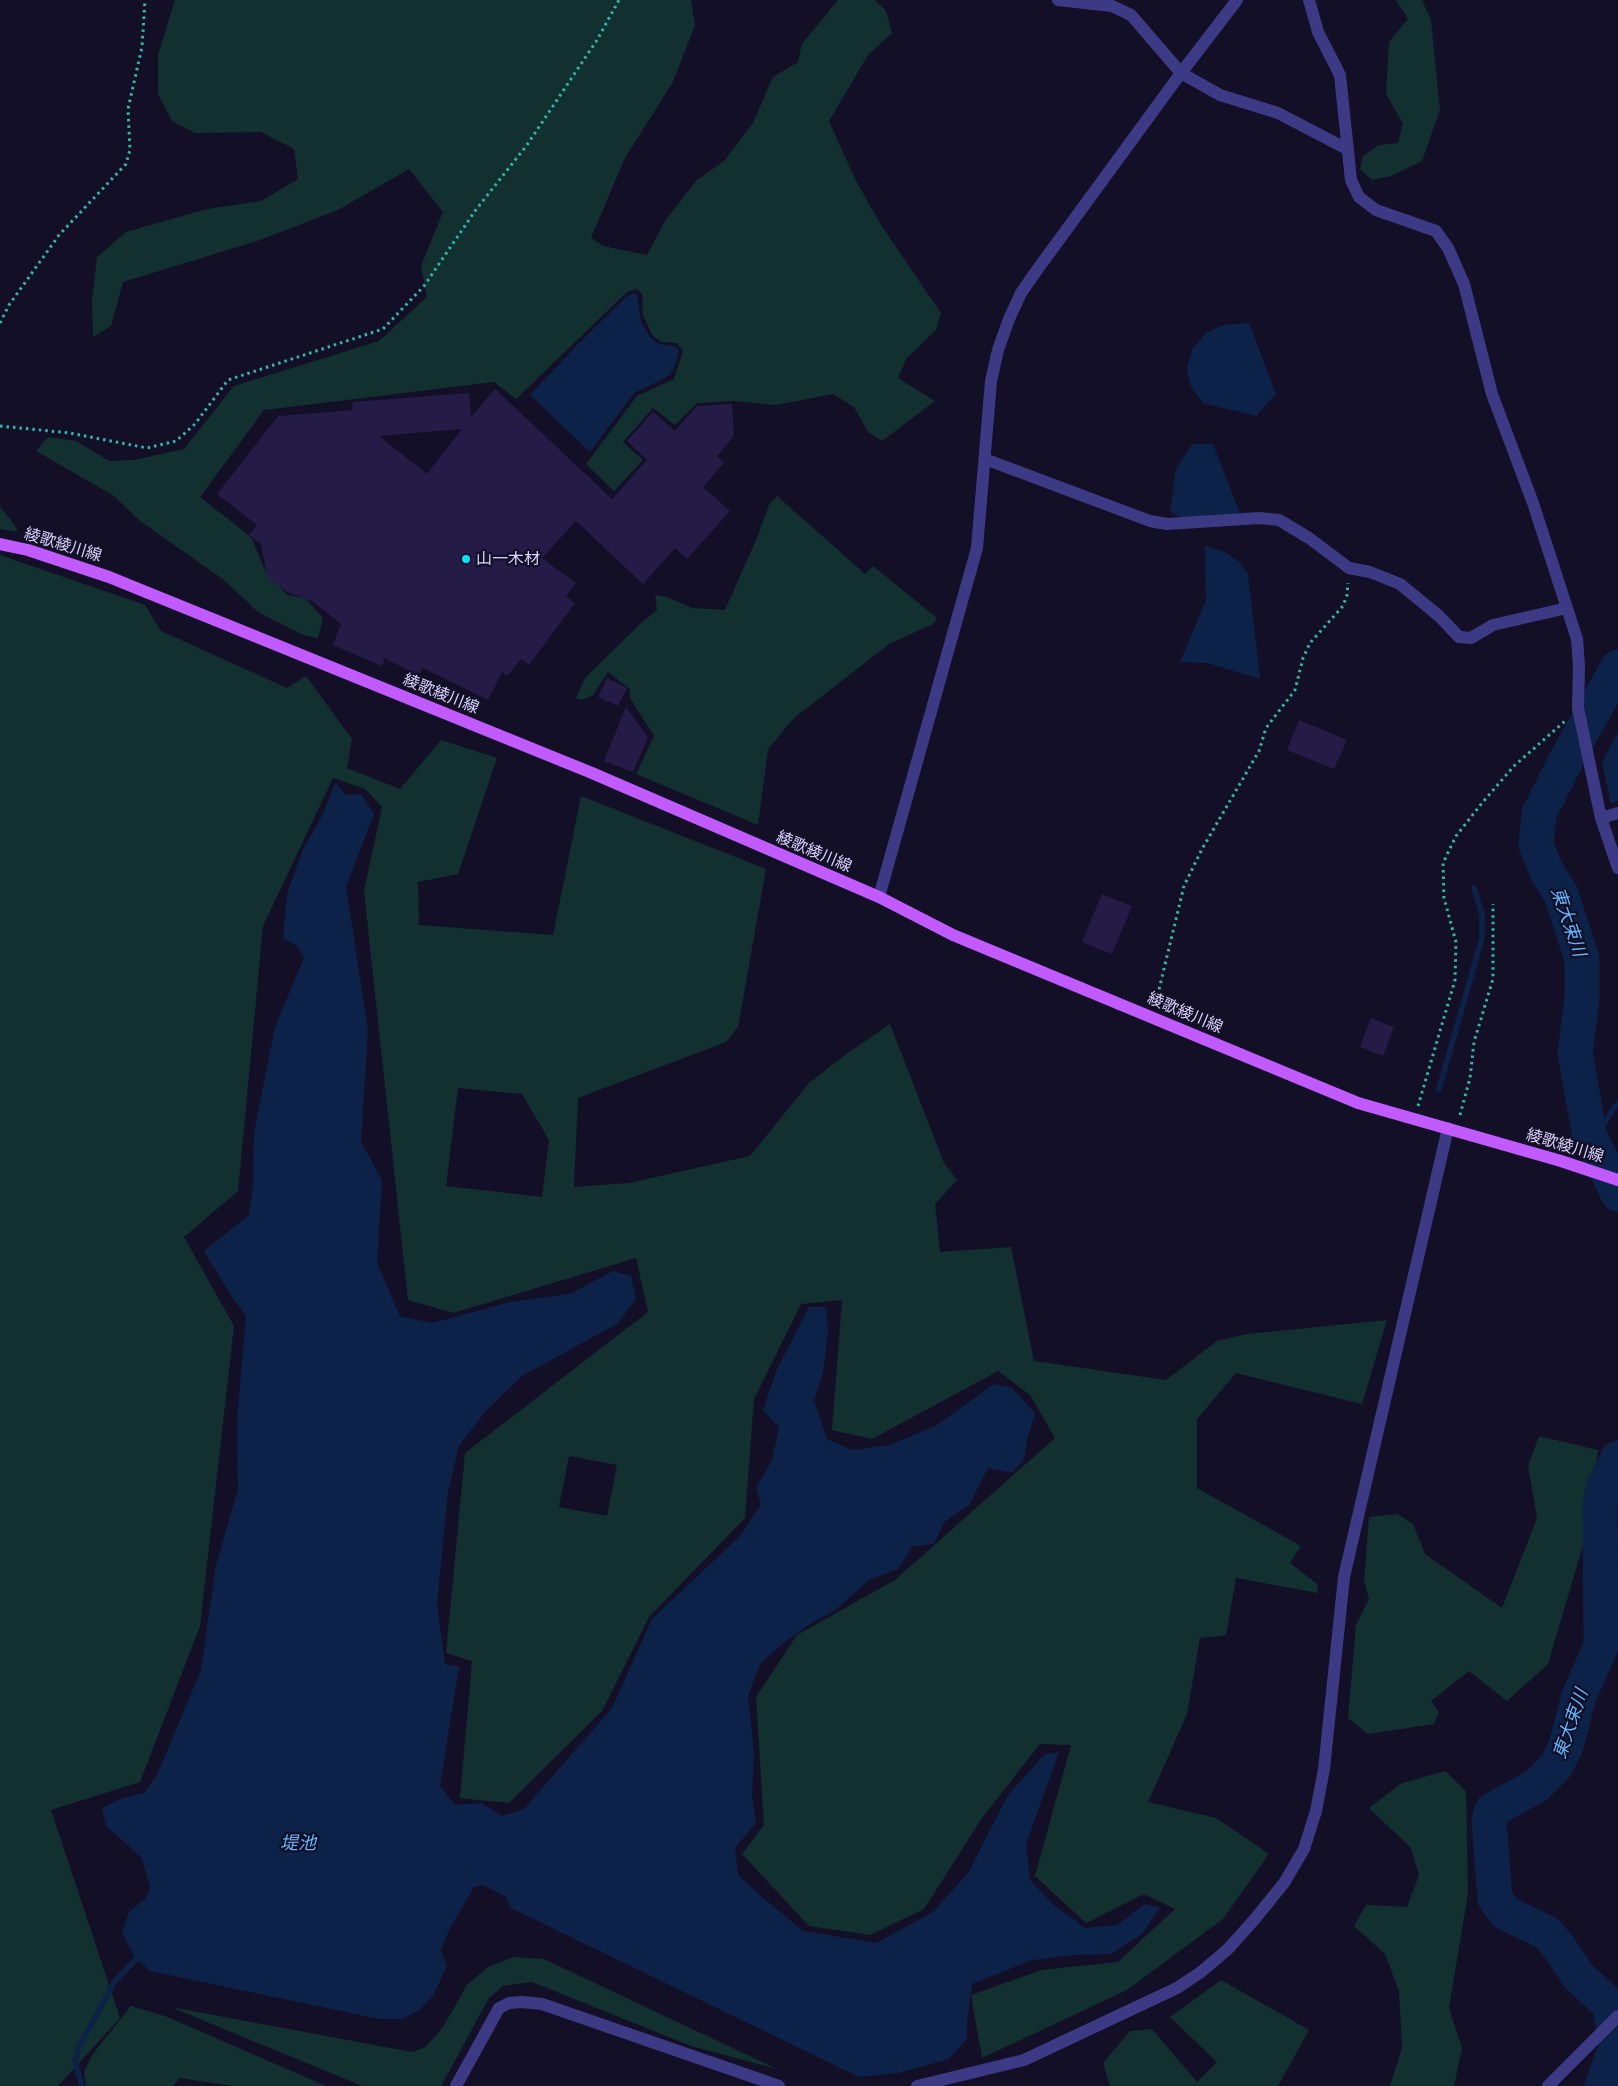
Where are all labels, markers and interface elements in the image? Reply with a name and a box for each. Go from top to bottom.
street label: 綾歌綾川線 [22,524,104,566]
place label: 山一木材 [476,549,540,569]
marker: 山一木材 [460,553,472,565]
street label: 綾歌綾川線 [400,670,482,718]
street label: 綾歌綾川線 [773,828,855,876]
water label: 東大束川 [1546,884,1590,960]
street label: 綾歌綾川線 [1144,989,1226,1037]
street label: 綾歌綾川線 [1524,1125,1606,1167]
water label: 東大束川 [1549,1686,1593,1762]
water label: 堤池 [280,1833,316,1855]

